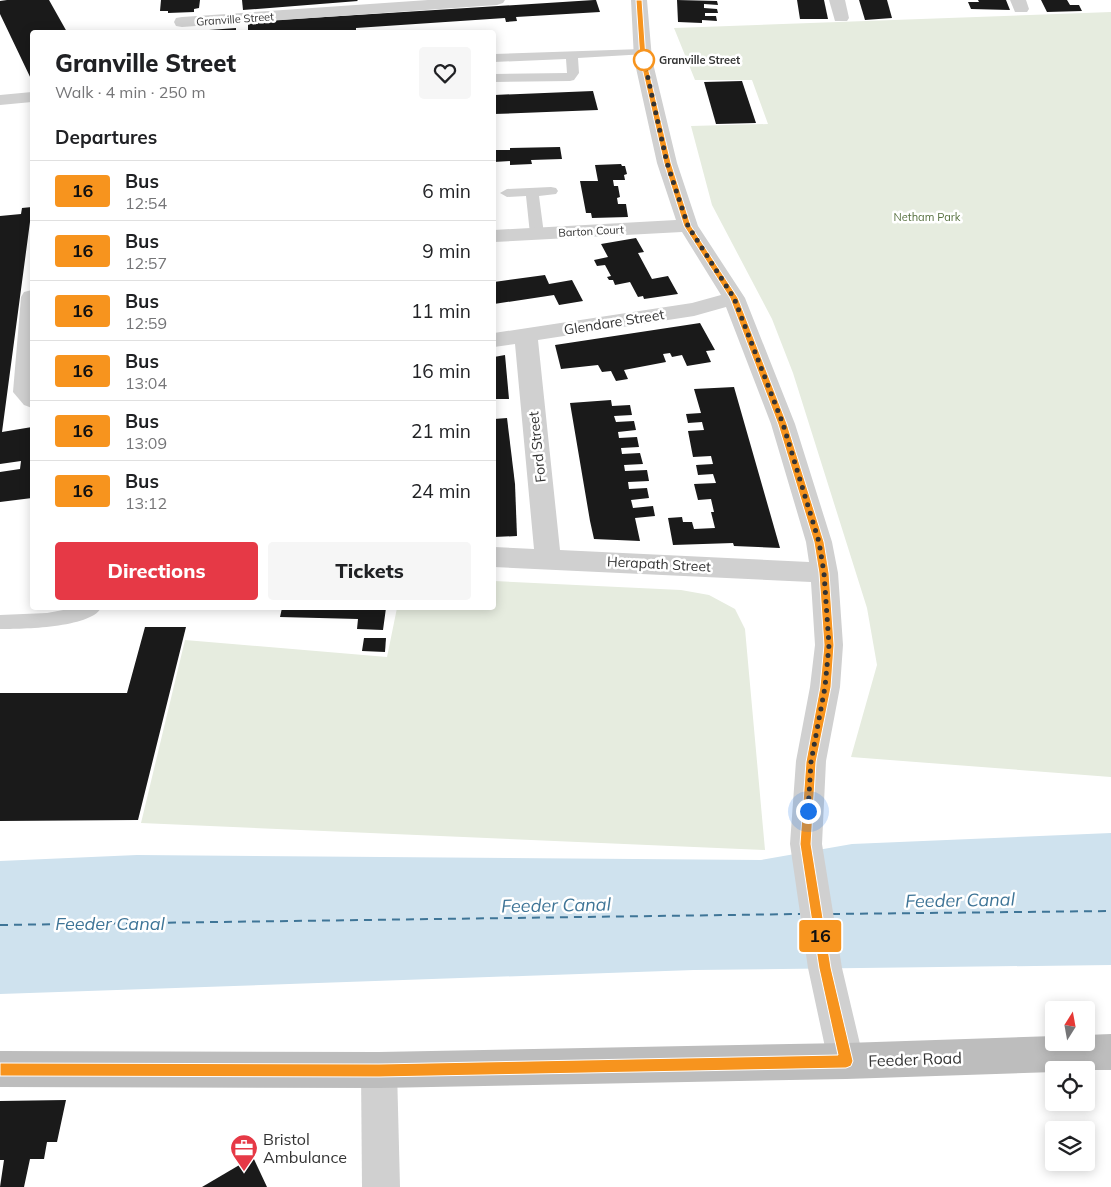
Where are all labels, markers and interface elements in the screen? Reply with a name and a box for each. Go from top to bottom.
street label: Granville Street [196,9,275,29]
button: heart [419,47,471,99]
text: Granville Street [55,48,236,78]
marker: Granville Street [633,49,655,71]
place label: Granville Street [659,53,740,67]
text: Walk · 4 min · 250 m [55,82,206,102]
text: Departures [55,125,157,149]
text: Bus [125,169,159,193]
text: 16 [72,179,93,202]
text: 6 min [422,179,471,203]
text: 12:54 [125,193,167,213]
park label: Netham Park [894,210,961,224]
street label: Barton Court [558,222,624,240]
text: Bus [125,229,159,253]
text: 16 [72,239,93,262]
text: 9 min [422,239,471,263]
text: 12:57 [125,253,167,273]
text: Bus [125,289,159,313]
text: 16 [72,299,93,322]
text: 11 min [411,299,471,323]
street label: Glendare Street [563,305,665,339]
text: 12:59 [125,313,167,333]
text: Bus [125,349,159,373]
text: 16 [72,359,93,382]
text: 16 min [411,359,471,383]
text: 13:04 [125,373,167,393]
text: Bus [125,409,159,433]
street label: Ford Street [524,410,550,483]
text: 16 [72,419,93,442]
text: 21 min [411,419,471,443]
text: 13:09 [125,433,167,453]
text: Bus [125,469,159,493]
text: 16 [72,479,93,502]
text: 24 min [411,479,471,503]
text: 13:12 [125,493,167,513]
button: Directions [55,542,258,600]
button: Tickets [268,542,471,600]
street label: Herapath Street [607,552,712,576]
your location [796,799,821,824]
water label: Feeder Canal [905,888,1016,912]
water label: Feeder Canal [501,893,612,917]
water label: Feeder Canal [55,912,166,935]
line badge: 16 [798,920,842,952]
text: 16 [809,924,831,947]
north arrow [1045,1001,1095,1051]
map controls [1045,1001,1095,1171]
street label: Feeder Road [868,1047,962,1071]
button: locate [1045,1061,1095,1111]
button: layers [1045,1121,1095,1171]
place label: Bristol Ambulance [263,1129,347,1167]
office icon: Bristol Ambulance [229,1133,259,1172]

